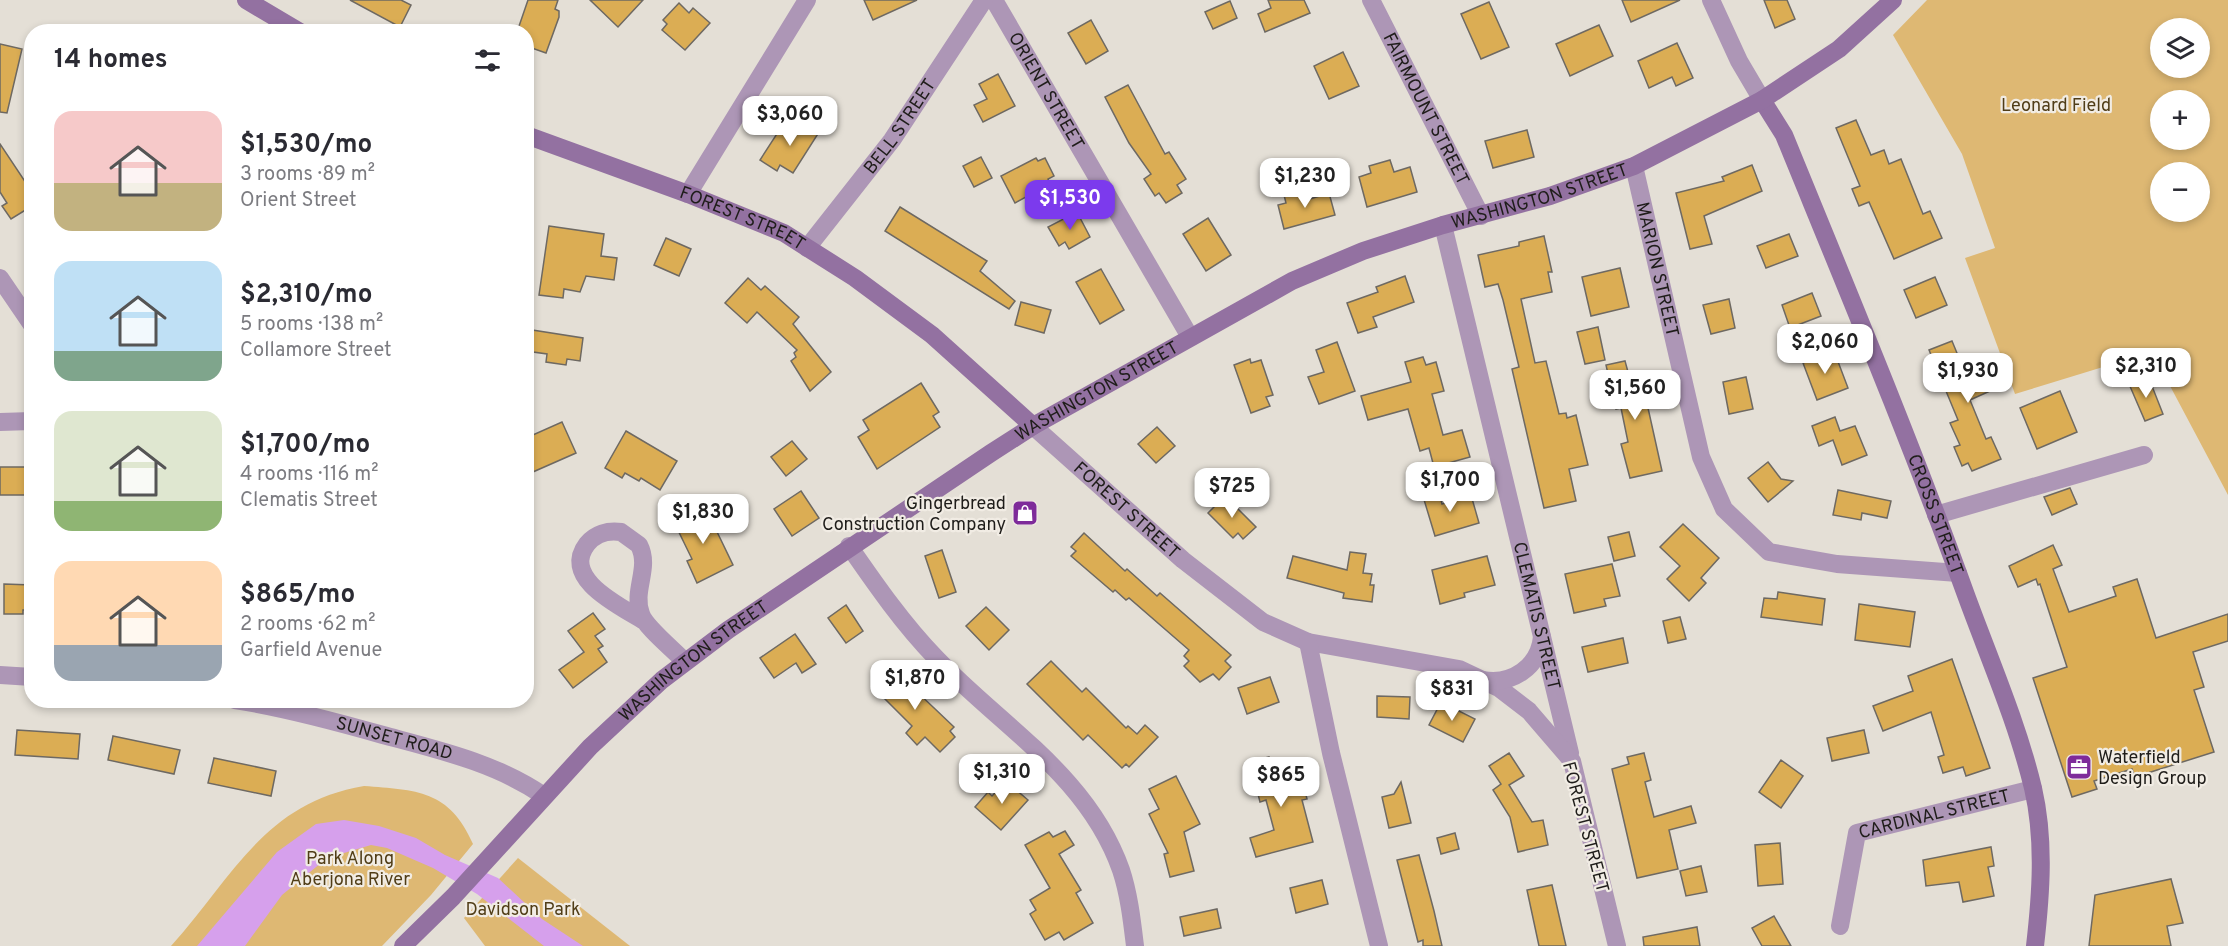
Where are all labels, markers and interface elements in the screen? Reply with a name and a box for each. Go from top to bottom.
map controls [2150,18,2210,222]
button: layers [2150,18,2210,78]
street label: ORIENT STREET [1002,29,1089,154]
street label: FAIRMOUNT STREET [1377,29,1473,189]
text: 14 homes [54,44,168,77]
icon: filters [471,44,504,77]
street label: BELL STREET [859,75,942,180]
button: + [2150,90,2210,150]
park label: Leonard Field [2001,95,2111,118]
pin: $3,060 [741,96,839,147]
text: $3,060 [756,102,824,128]
text: $1,530/mo [240,129,372,162]
icon: home [102,135,174,207]
pin: $1,230 [1256,158,1354,209]
street label: WASHINGTON STREET [1449,159,1631,235]
text: 3 rooms · 89 m² [240,162,375,188]
button: − [2150,162,2210,222]
text: $1,230 [1274,164,1336,190]
pin: $1,530 [1021,180,1119,231]
street label: FOREST STREET [676,182,809,257]
text: $1,530 [1039,186,1101,212]
text: Orient Street [240,188,357,214]
street label: MARION STREET [1630,200,1683,339]
text: $2,310/mo [240,279,372,312]
icon: home [102,285,174,357]
text: 5 rooms · 138 m² [240,312,383,338]
pin: $2,060 [1776,324,1874,375]
text: $2,060 [1791,330,1859,356]
street label: WASHINGTON STREET [1011,337,1183,447]
text: Collamore Street [240,338,392,364]
pin: $2,310 [2097,348,2195,399]
pin: $1,930 [1919,353,2017,404]
text: $2,310 [2115,354,2177,380]
text: $1,930 [1937,359,1999,385]
pin: $1,560 [1586,370,1684,421]
text: $1,560 [1604,376,1666,402]
text: $1,700/mo [240,429,370,462]
icon: home [102,435,174,507]
street label: CROSS STREET [1901,451,1968,578]
street label: FOREST STREET [1068,458,1184,565]
text: 4 rooms · 116 m² [240,462,378,488]
pin: $1,700 [1401,462,1499,513]
pin: $725 [1196,468,1268,519]
text: $1,700 [1420,468,1480,494]
text: $725 [1209,474,1255,500]
text: Clematis Street [240,488,378,514]
place label: Gingerbread Construction Company [822,493,1006,537]
pin: $1,830 [654,494,752,545]
shop icon: Gingerbread Construction Company [1010,498,1040,528]
text: $1,830 [672,500,734,526]
street label: CLEMATIS STREET [1507,540,1564,693]
text: $865/mo [240,579,355,612]
icon: home [102,585,174,657]
street label: WASHINGTON STREET [615,596,773,727]
text: 2 rooms · 62 m² [240,612,376,638]
text: Garfield Avenue [240,638,382,664]
pin: $1,870 [866,660,964,711]
text: $1,870 [884,666,946,692]
pin: $831 [1416,671,1488,722]
text: $831 [1430,677,1474,703]
street label: SUNSET ROAD [333,712,455,767]
place label: Waterfield Design Group [2098,747,2207,791]
office icon: Waterfield Design Group [2064,752,2094,782]
pin: $1,310 [953,754,1051,805]
pin: $865 [1245,757,1317,808]
street label: FOREST STREET [1556,759,1613,896]
text: $1,310 [973,760,1031,786]
text: $865 [1256,763,1306,789]
street label: CARDINAL STREET [1856,785,2013,845]
park label: Park Along Aberjona River [290,848,410,892]
park label: Davidson Park [465,899,581,922]

